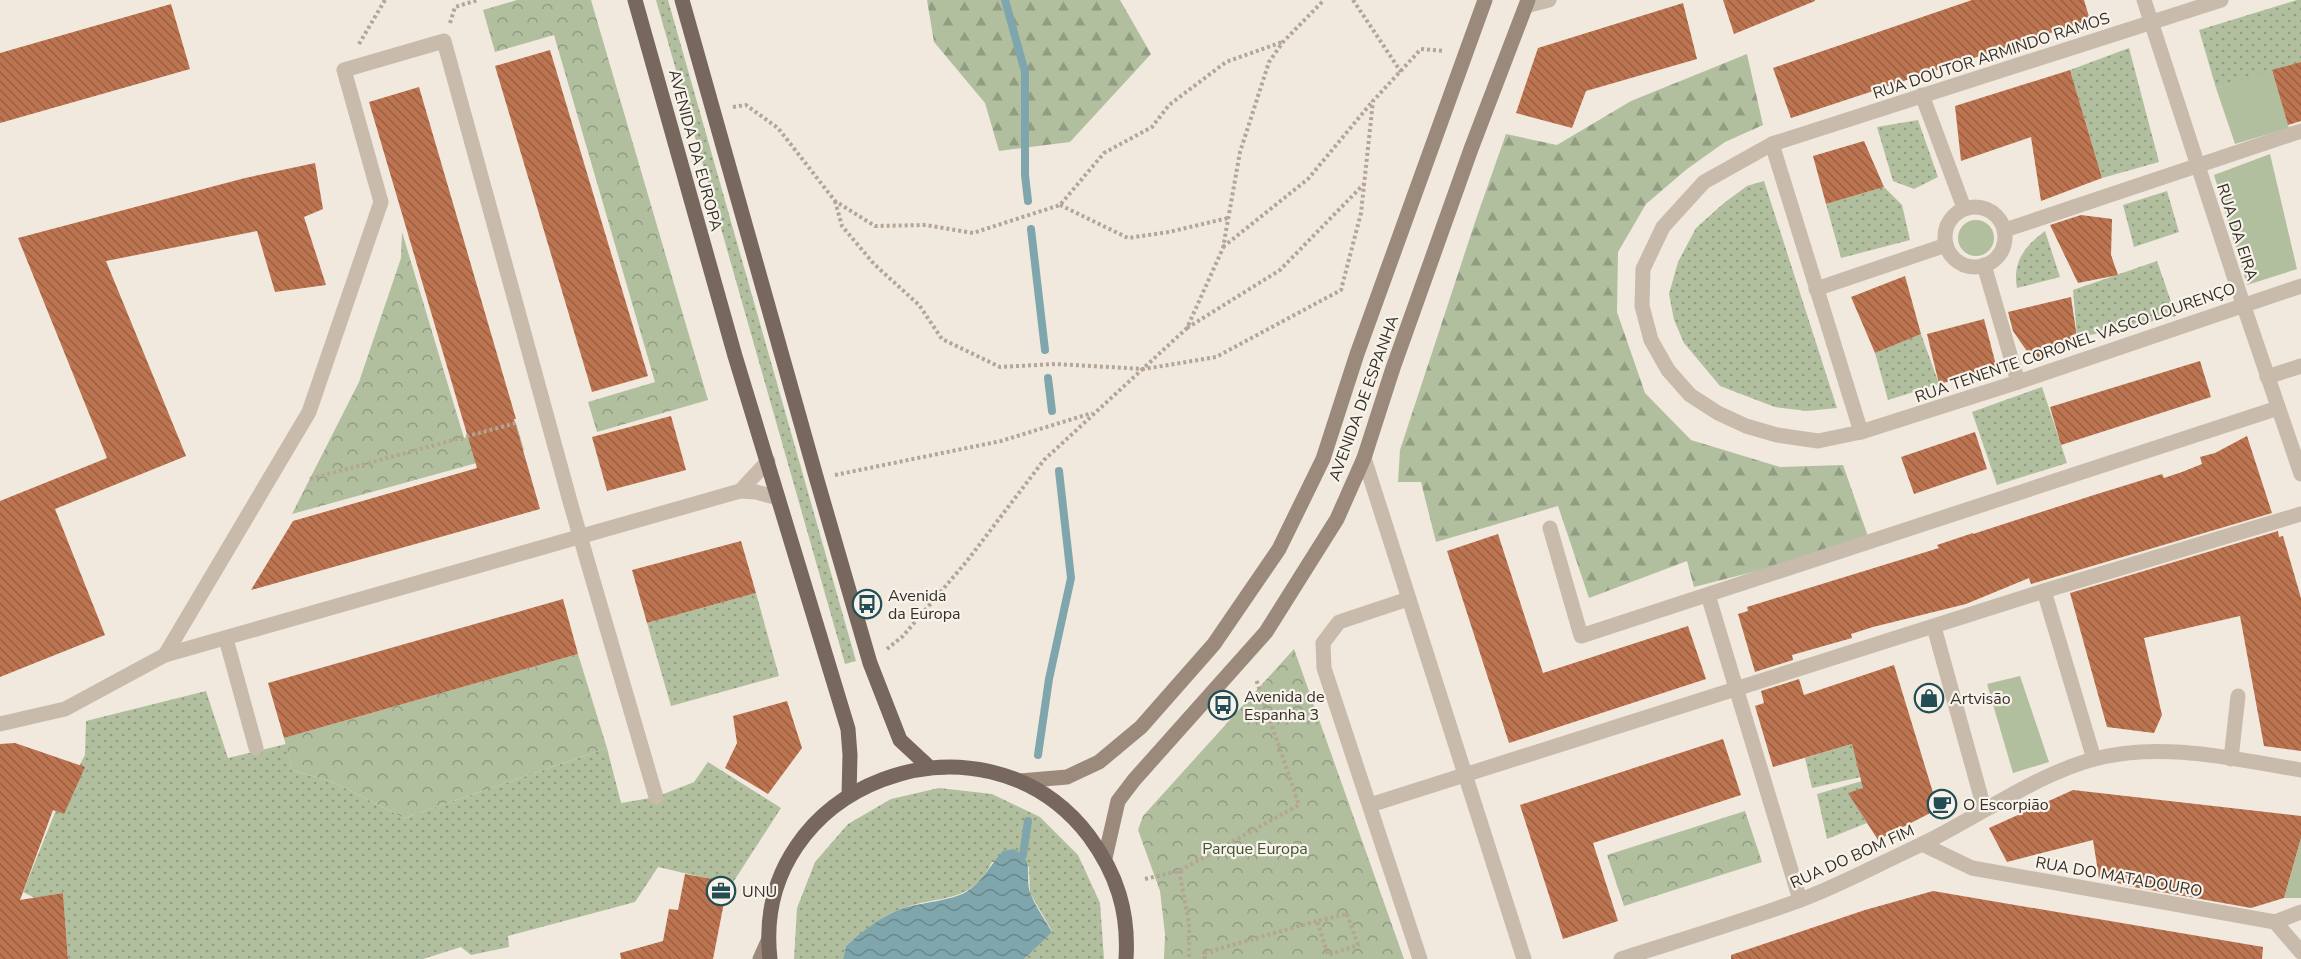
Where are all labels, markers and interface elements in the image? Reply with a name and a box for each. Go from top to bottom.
street label: RUA DOUTOR ARMINDO RAMOS [1870,7,2113,105]
street label: AVENIDA DA EUROPA [663,67,727,234]
street label: RUA DA EIRA [2211,181,2263,284]
street label: RUA TENENTE CORONEL VASCO LOURENÇO [1912,278,2239,408]
street label: AVENIDA DE ESPANHA [1324,312,1404,484]
place label: Avenida da Europa [888,585,961,625]
bus stop icon: Avenida da Europa [851,588,883,620]
shop icon: Artvisão [1913,682,1945,714]
place label: Avenida de Espanha 3 [1244,686,1324,726]
place label: Artvisão [1950,688,2011,710]
bus stop icon: Avenida de Espanha 3 [1207,689,1239,721]
cafe icon: O Escorpião [1926,788,1958,820]
place label: O Escorpião [1963,794,2049,816]
street label: RUA DO BOM FIM [1787,820,1918,894]
park label: Parque Europa [1202,838,1308,860]
street label: RUA DO MATADOURO [2034,851,2204,903]
office icon: UNU [705,875,737,907]
place label: UNU [742,881,777,903]

